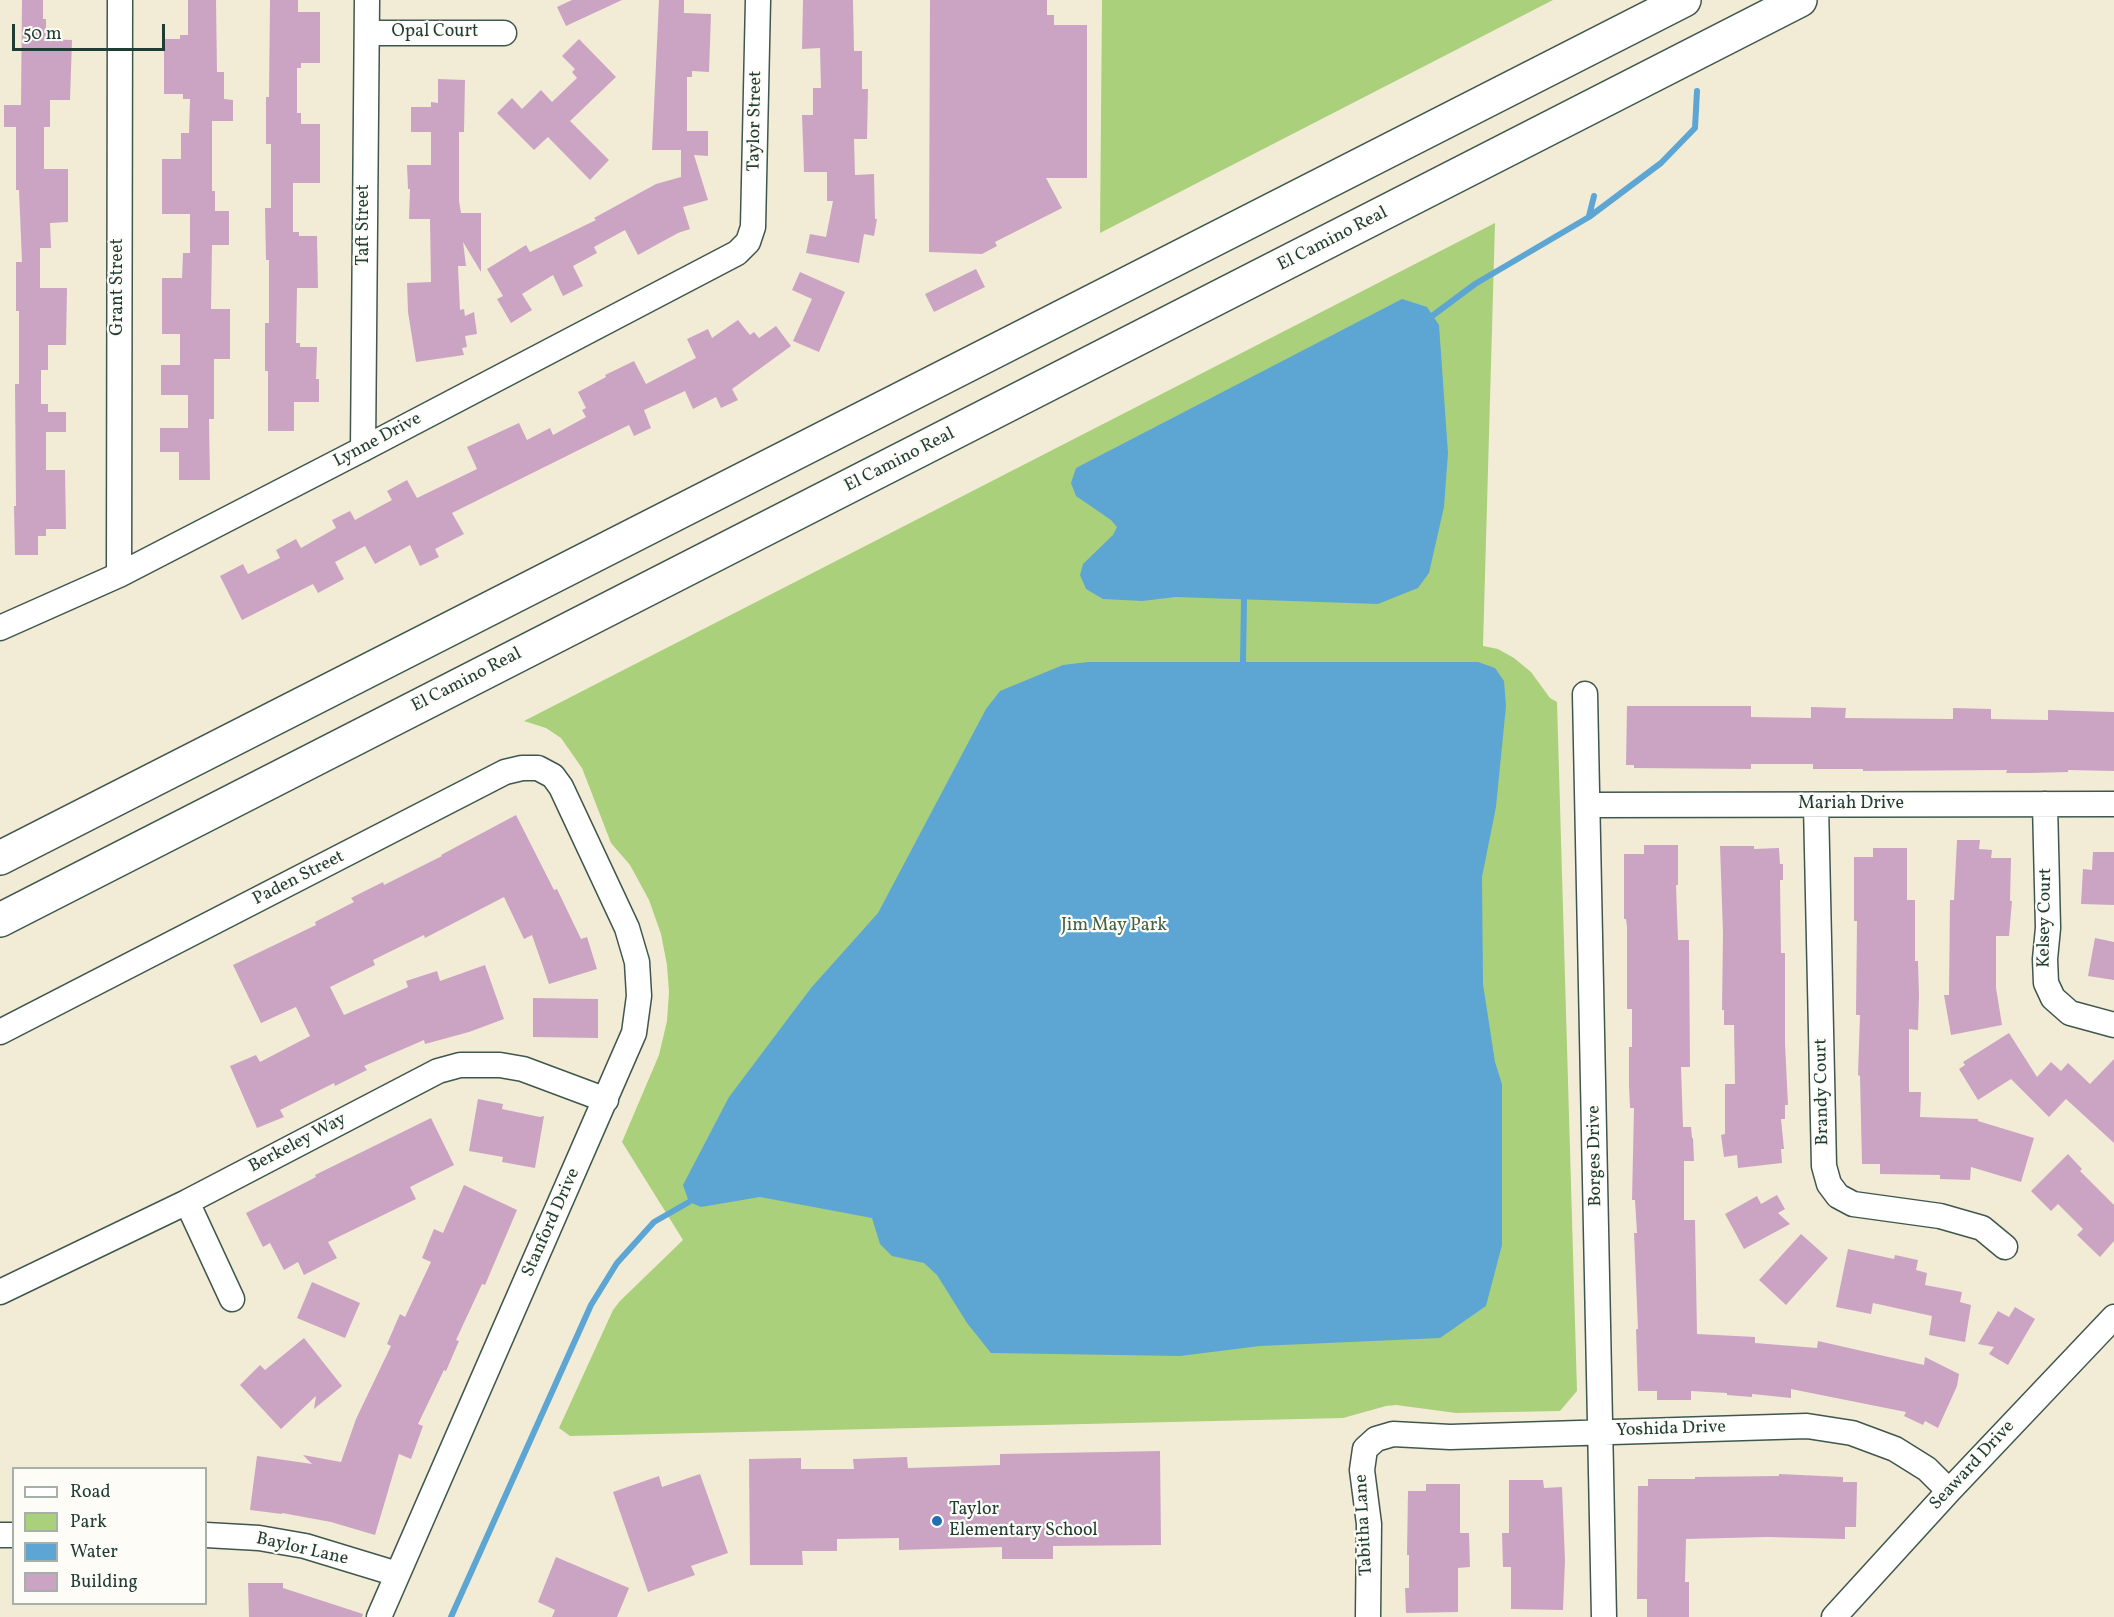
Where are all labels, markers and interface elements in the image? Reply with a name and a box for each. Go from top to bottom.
scale bar [15,12,168,50]
text: 50 m [23,22,62,47]
street label: Opal Court [392,22,478,44]
street label: Taylor Street [744,70,768,172]
street label: Taft Street [354,184,376,266]
street label: El Camino Real [1274,203,1392,277]
street label: Grant Street [108,238,130,336]
street label: Lynne Drive [330,409,426,473]
street label: El Camino Real [841,424,959,498]
street label: El Camino Real [408,644,526,718]
street label: Mariah Drive [1798,794,1904,816]
street label: Paden Street [250,847,348,911]
street label: Kelsey Court [2034,868,2058,968]
park label: Jim May Park [1061,916,1167,938]
street label: Brandy Court [1811,1038,1835,1146]
street label: Borges Drive [1584,1105,1608,1207]
street label: Berkeley Way [246,1109,350,1179]
street label: Stanford Drive [518,1165,586,1281]
street label: Yoshida Drive [1616,1417,1726,1443]
street label: Seaward Drive [1926,1417,2020,1515]
legend [12,1467,207,1605]
street label: Tabitha Lane [1352,1474,1378,1576]
text: Road [70,1480,111,1505]
place label: Taylor Elementary School [949,1500,1098,1543]
text: Park [70,1510,107,1535]
marker: Taylor Elementary School [930,1514,944,1528]
street label: Baylor Lane [254,1529,350,1571]
text: Water [70,1540,118,1565]
text: Building [70,1570,138,1595]

